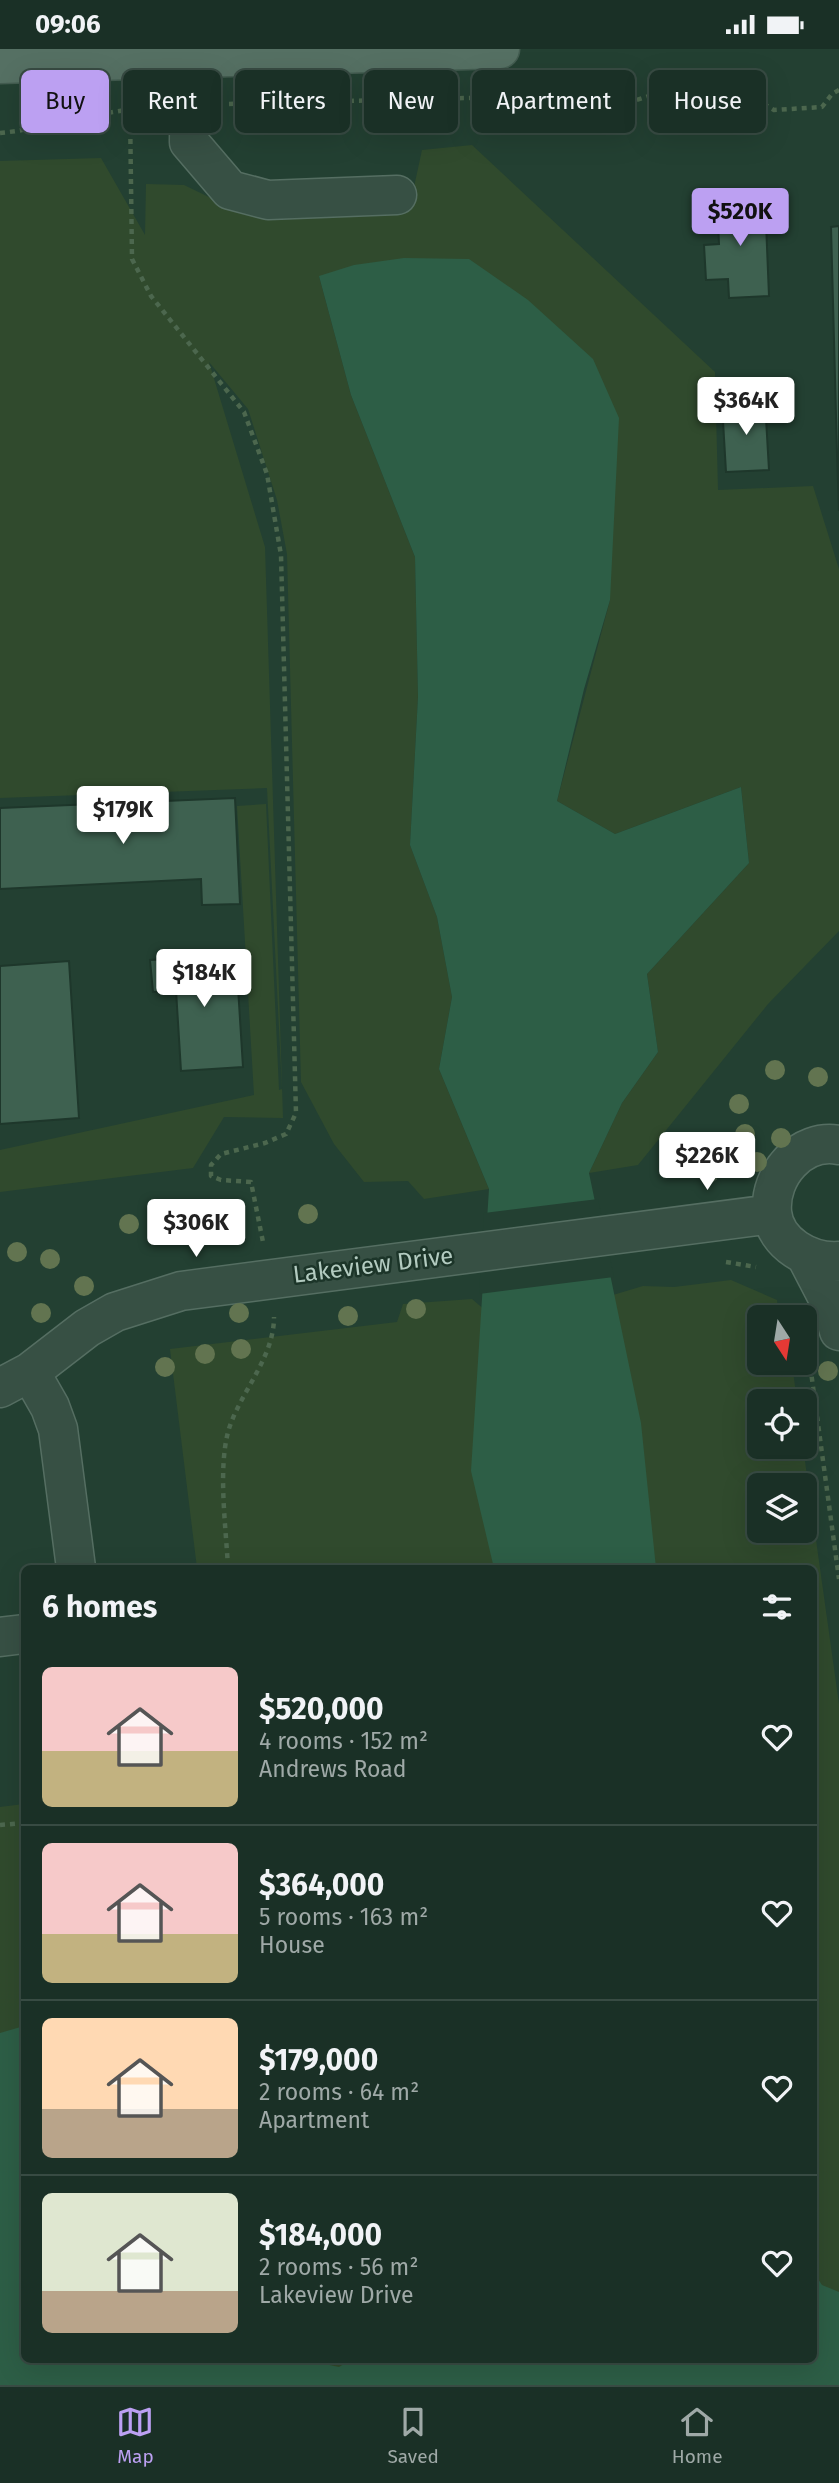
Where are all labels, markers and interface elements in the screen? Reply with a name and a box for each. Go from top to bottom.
text: 09:06 [35,9,101,40]
chip: Buy [21,70,109,133]
chip: Rent [123,70,221,133]
chip: Filters [235,70,350,133]
chip: New [364,70,458,133]
chip: Apartment [472,70,635,133]
chip: House [649,70,766,133]
pin: $520K [691,189,789,248]
text: $520K [708,197,772,225]
pin: $364K [697,377,795,437]
text: $364K [713,386,779,414]
pin: $179K [74,787,172,846]
text: $179K [93,795,153,823]
pin: $184K [155,949,253,1009]
text: $184K [172,958,236,986]
pin: $226K [658,1133,756,1192]
text: $226K [675,1141,739,1169]
pin: $306K [147,1199,245,1259]
text: $306K [163,1208,229,1236]
street label: Lakeview Drive [291,1241,455,1289]
north arrow [747,1305,817,1375]
map controls [747,1305,817,1543]
button: locate [747,1389,817,1459]
button: layers [747,1473,817,1543]
icon: filters [758,1588,796,1626]
text: 6 homes [42,1589,157,1625]
text: $520,000 [259,1691,384,1727]
icon: home [98,1695,182,1779]
icon: heart [758,1718,796,1756]
text: 4 rooms · 152 m² [259,1727,428,1755]
text: Andrews Road [259,1755,407,1783]
text: $364,000 [259,1867,384,1903]
icon: home [98,1871,182,1955]
icon: heart [758,1894,796,1932]
text: 5 rooms · 163 m² [259,1903,428,1931]
text: House [259,1931,325,1959]
text: $179,000 [259,2042,378,2078]
icon: home [98,2046,182,2130]
icon: heart [758,2069,796,2107]
text: 2 rooms · 64 m² [259,2078,419,2106]
text: Apartment [259,2106,369,2134]
text: $184,000 [259,2217,382,2253]
icon: home [98,2221,182,2305]
icon: heart [758,2244,796,2282]
text: 2 rooms · 56 m² [259,2253,418,2281]
text: Lakeview Drive [259,2281,414,2309]
tab: Map [116,2403,154,2468]
tab: Saved [387,2403,439,2468]
tab: Home [672,2403,722,2468]

